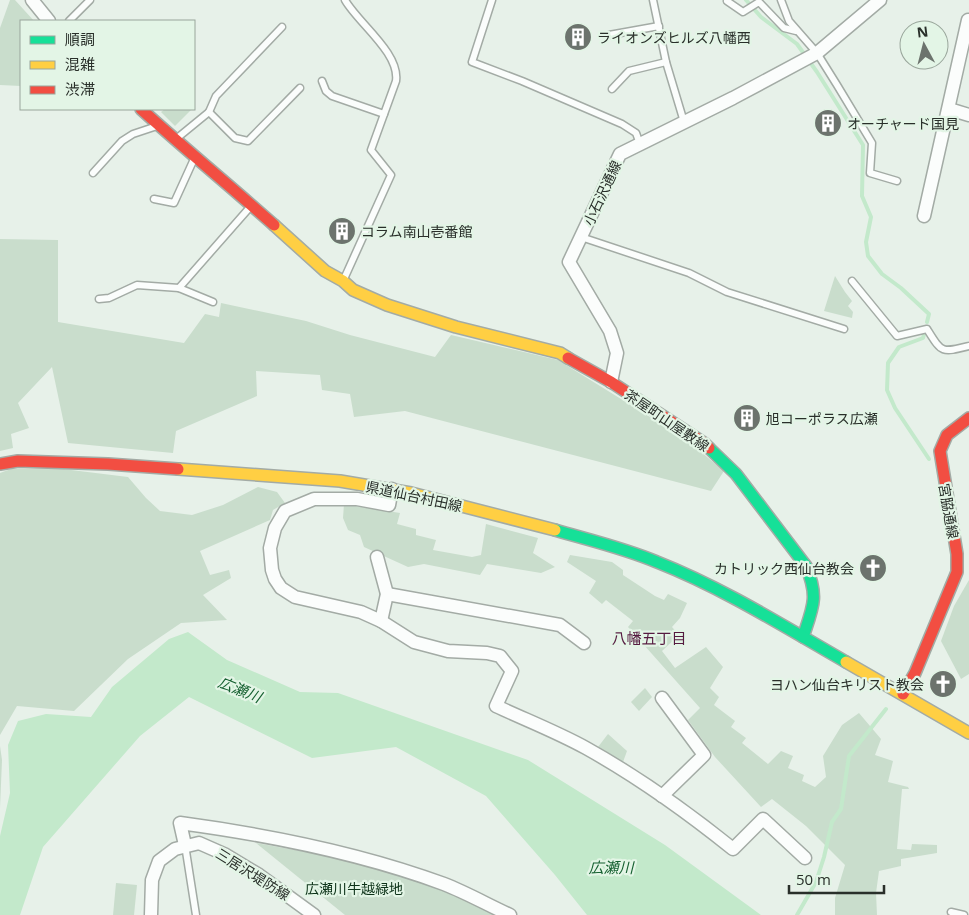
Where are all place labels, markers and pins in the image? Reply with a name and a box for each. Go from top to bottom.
building icon: ライオンズヒルズ八幡西 [563,22,593,52]
place label: ライオンズヒルズ八幡西 [597,28,751,47]
building icon: オーチャード国見 [813,108,843,138]
place label: オーチャード国見 [847,114,959,133]
building icon: コラム南山壱番館 [327,216,357,246]
place label: コラム南山壱番館 [361,222,473,241]
building icon: 旭コーポラス広瀬 [732,403,762,433]
place label: 旭コーポラス広瀬 [766,409,878,428]
church icon: カトリック西仙台教会 [858,553,888,583]
place label: カトリック西仙台教会 [714,559,854,578]
church icon: ヨハン仙台キリスト教会 [928,669,958,699]
place label: ヨハン仙台キリスト教会 [770,675,924,694]

